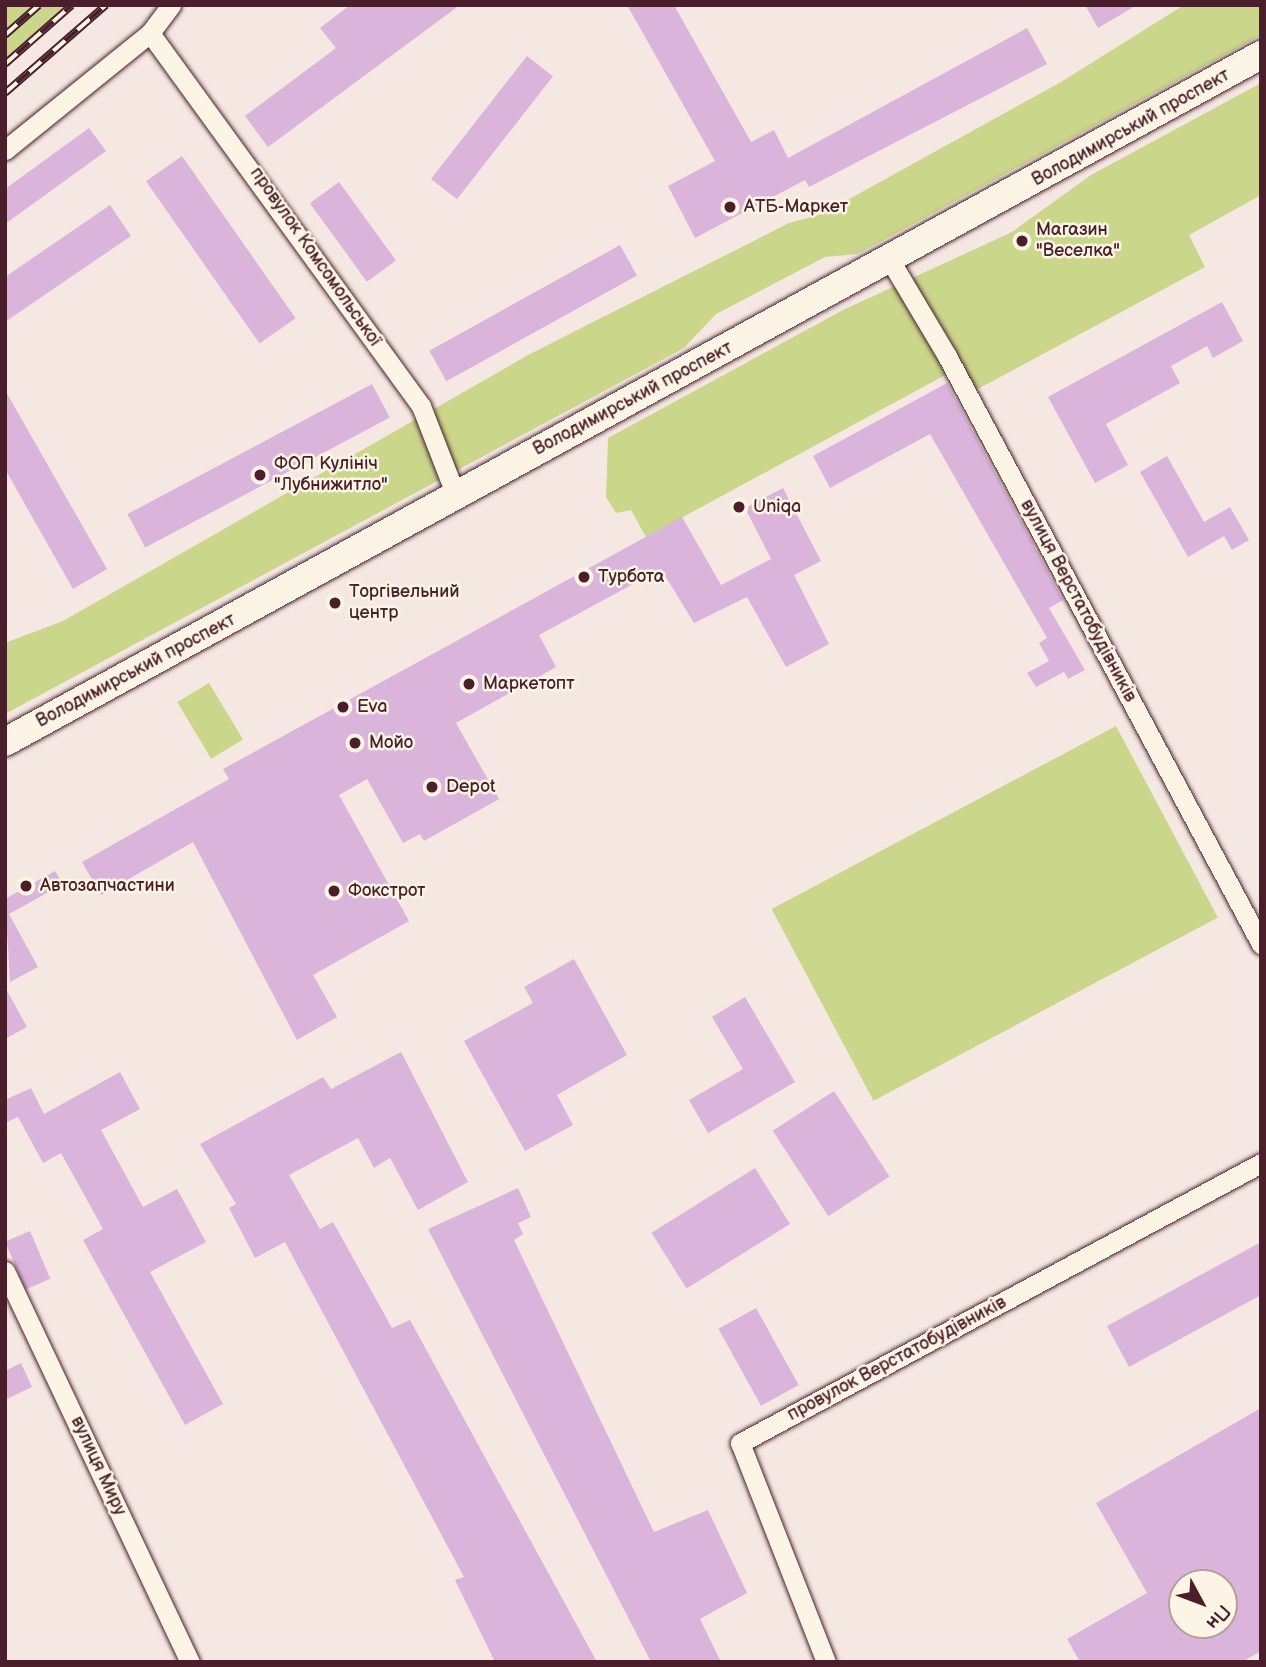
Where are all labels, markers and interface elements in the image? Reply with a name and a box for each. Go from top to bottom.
street label: Володимирський проспект [1028,65,1234,191]
street label: провулок Комсомольської [245,163,385,351]
place label: АТБ-Маркет [744,196,848,218]
marker: АТБ-Маркет [722,199,738,215]
place label: Магазин "Веселка" [1036,220,1120,262]
marker: Магазин "Веселка" [1014,233,1030,249]
street label: Володимирський проспект [530,337,736,461]
place label: ФОП Кулініч "Лубнижитло" [274,454,388,496]
marker: ФОП Кулініч "Лубнижитло" [252,467,268,483]
place label: Uniqa [753,496,801,518]
street label: вулиця Верстатобудівників [1015,496,1141,706]
marker: Uniqa [731,499,747,515]
place label: Турбота [598,566,664,588]
marker: Турбота [576,569,592,585]
place label: Торгівельний центр [349,582,460,624]
marker: Торгівельний центр [327,595,343,611]
street label: Володимирський проспект [33,609,239,733]
place label: Маркетопт [483,673,575,695]
marker: Маркетопт [461,676,477,692]
place label: Eva [357,696,387,718]
marker: Eva [335,699,351,715]
place label: Мойо [369,732,413,754]
marker: Мойо [347,735,363,751]
place label: Depot [446,776,496,798]
marker: Depot [424,779,440,795]
place label: Автозапчастини [40,875,175,897]
marker: Автозапчастини [18,878,34,894]
place label: Фокстрот [348,880,425,902]
marker: Фокстрот [326,883,342,899]
street label: провулок Верстатобудівників [784,1292,1010,1426]
street label: вулиця Миру [66,1413,130,1519]
north arrow [1168,1569,1238,1639]
text: Пн [1201,1600,1235,1634]

